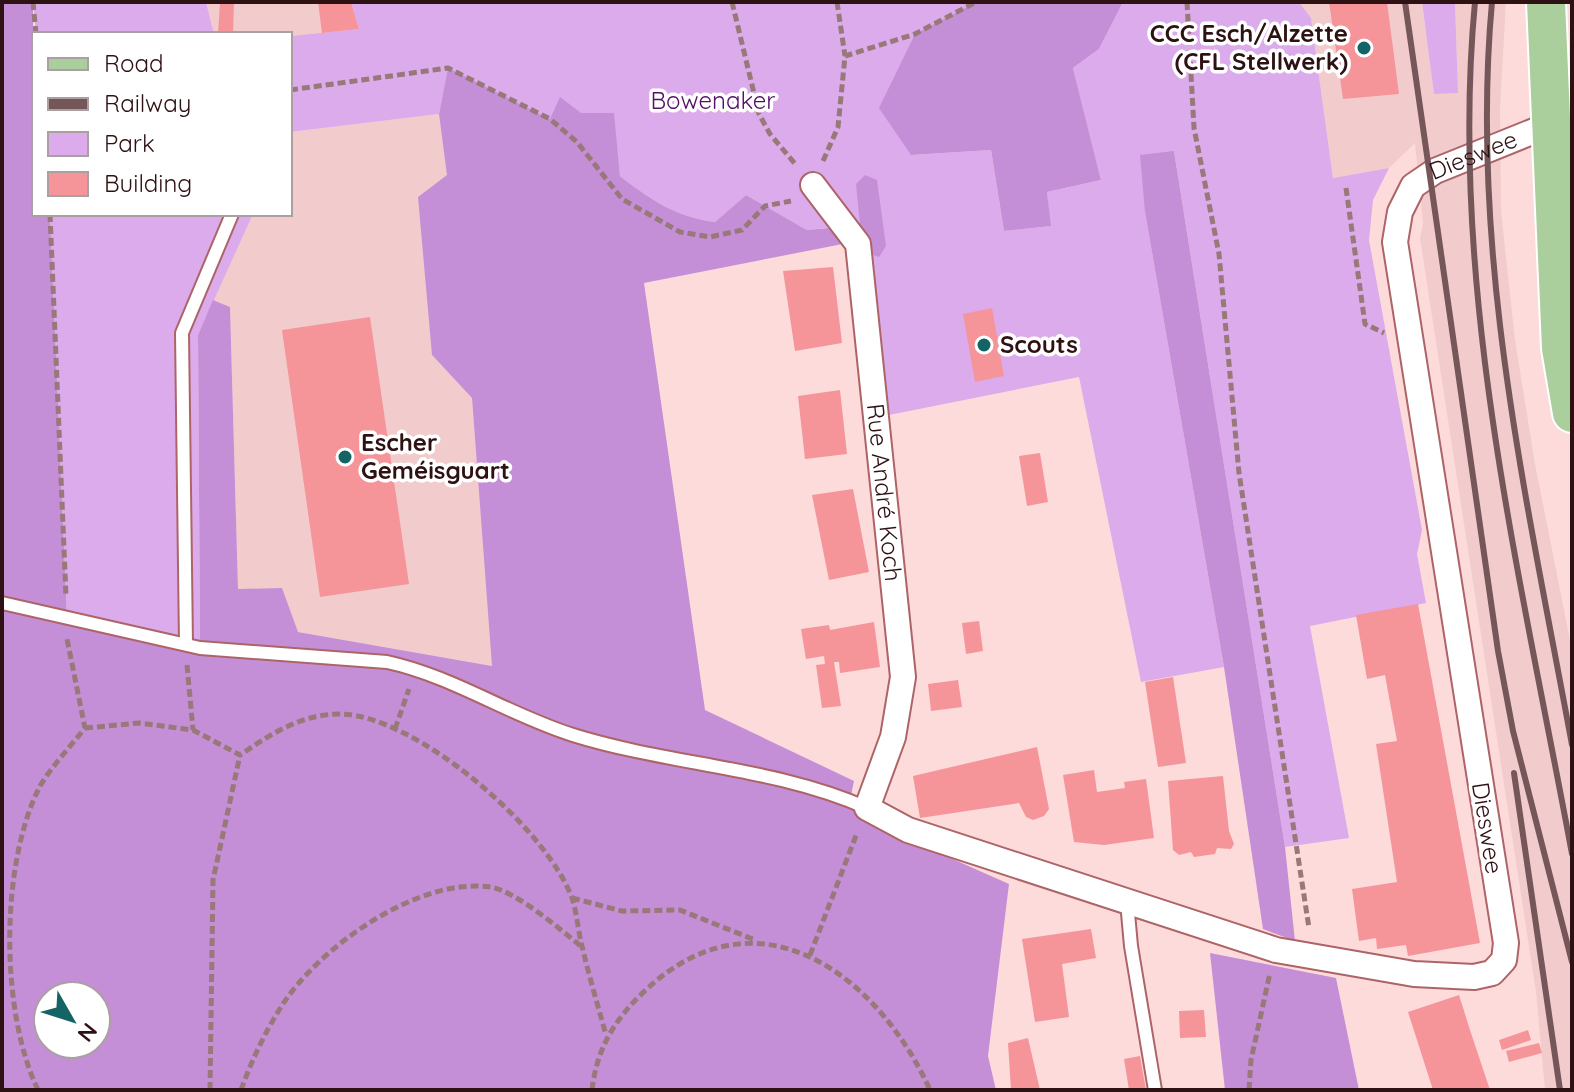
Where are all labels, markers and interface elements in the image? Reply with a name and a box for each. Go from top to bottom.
place label: CCC Esch/Alzette (CFL Stellwerk) [1150,18,1348,76]
legend [32,32,292,216]
marker: CCC Esch/Alzette (CFL Stellwerk) [1355,39,1373,57]
text: Road [104,48,164,78]
park label: Bowenaker [650,85,776,115]
text: Railway [104,88,191,118]
street label: Dieswee [1424,123,1521,186]
text: Park [104,128,155,158]
text: Building [104,168,192,198]
place label: Scouts [1000,329,1078,359]
marker: Scouts [975,336,993,354]
street label: Rue André Koch [861,402,909,583]
place label: Escher Geméisguart [361,427,510,485]
marker: Escher Geméisguart [336,448,354,466]
street label: Dieswee [1466,780,1510,876]
north arrow [32,980,112,1060]
text: N [72,1017,104,1048]

